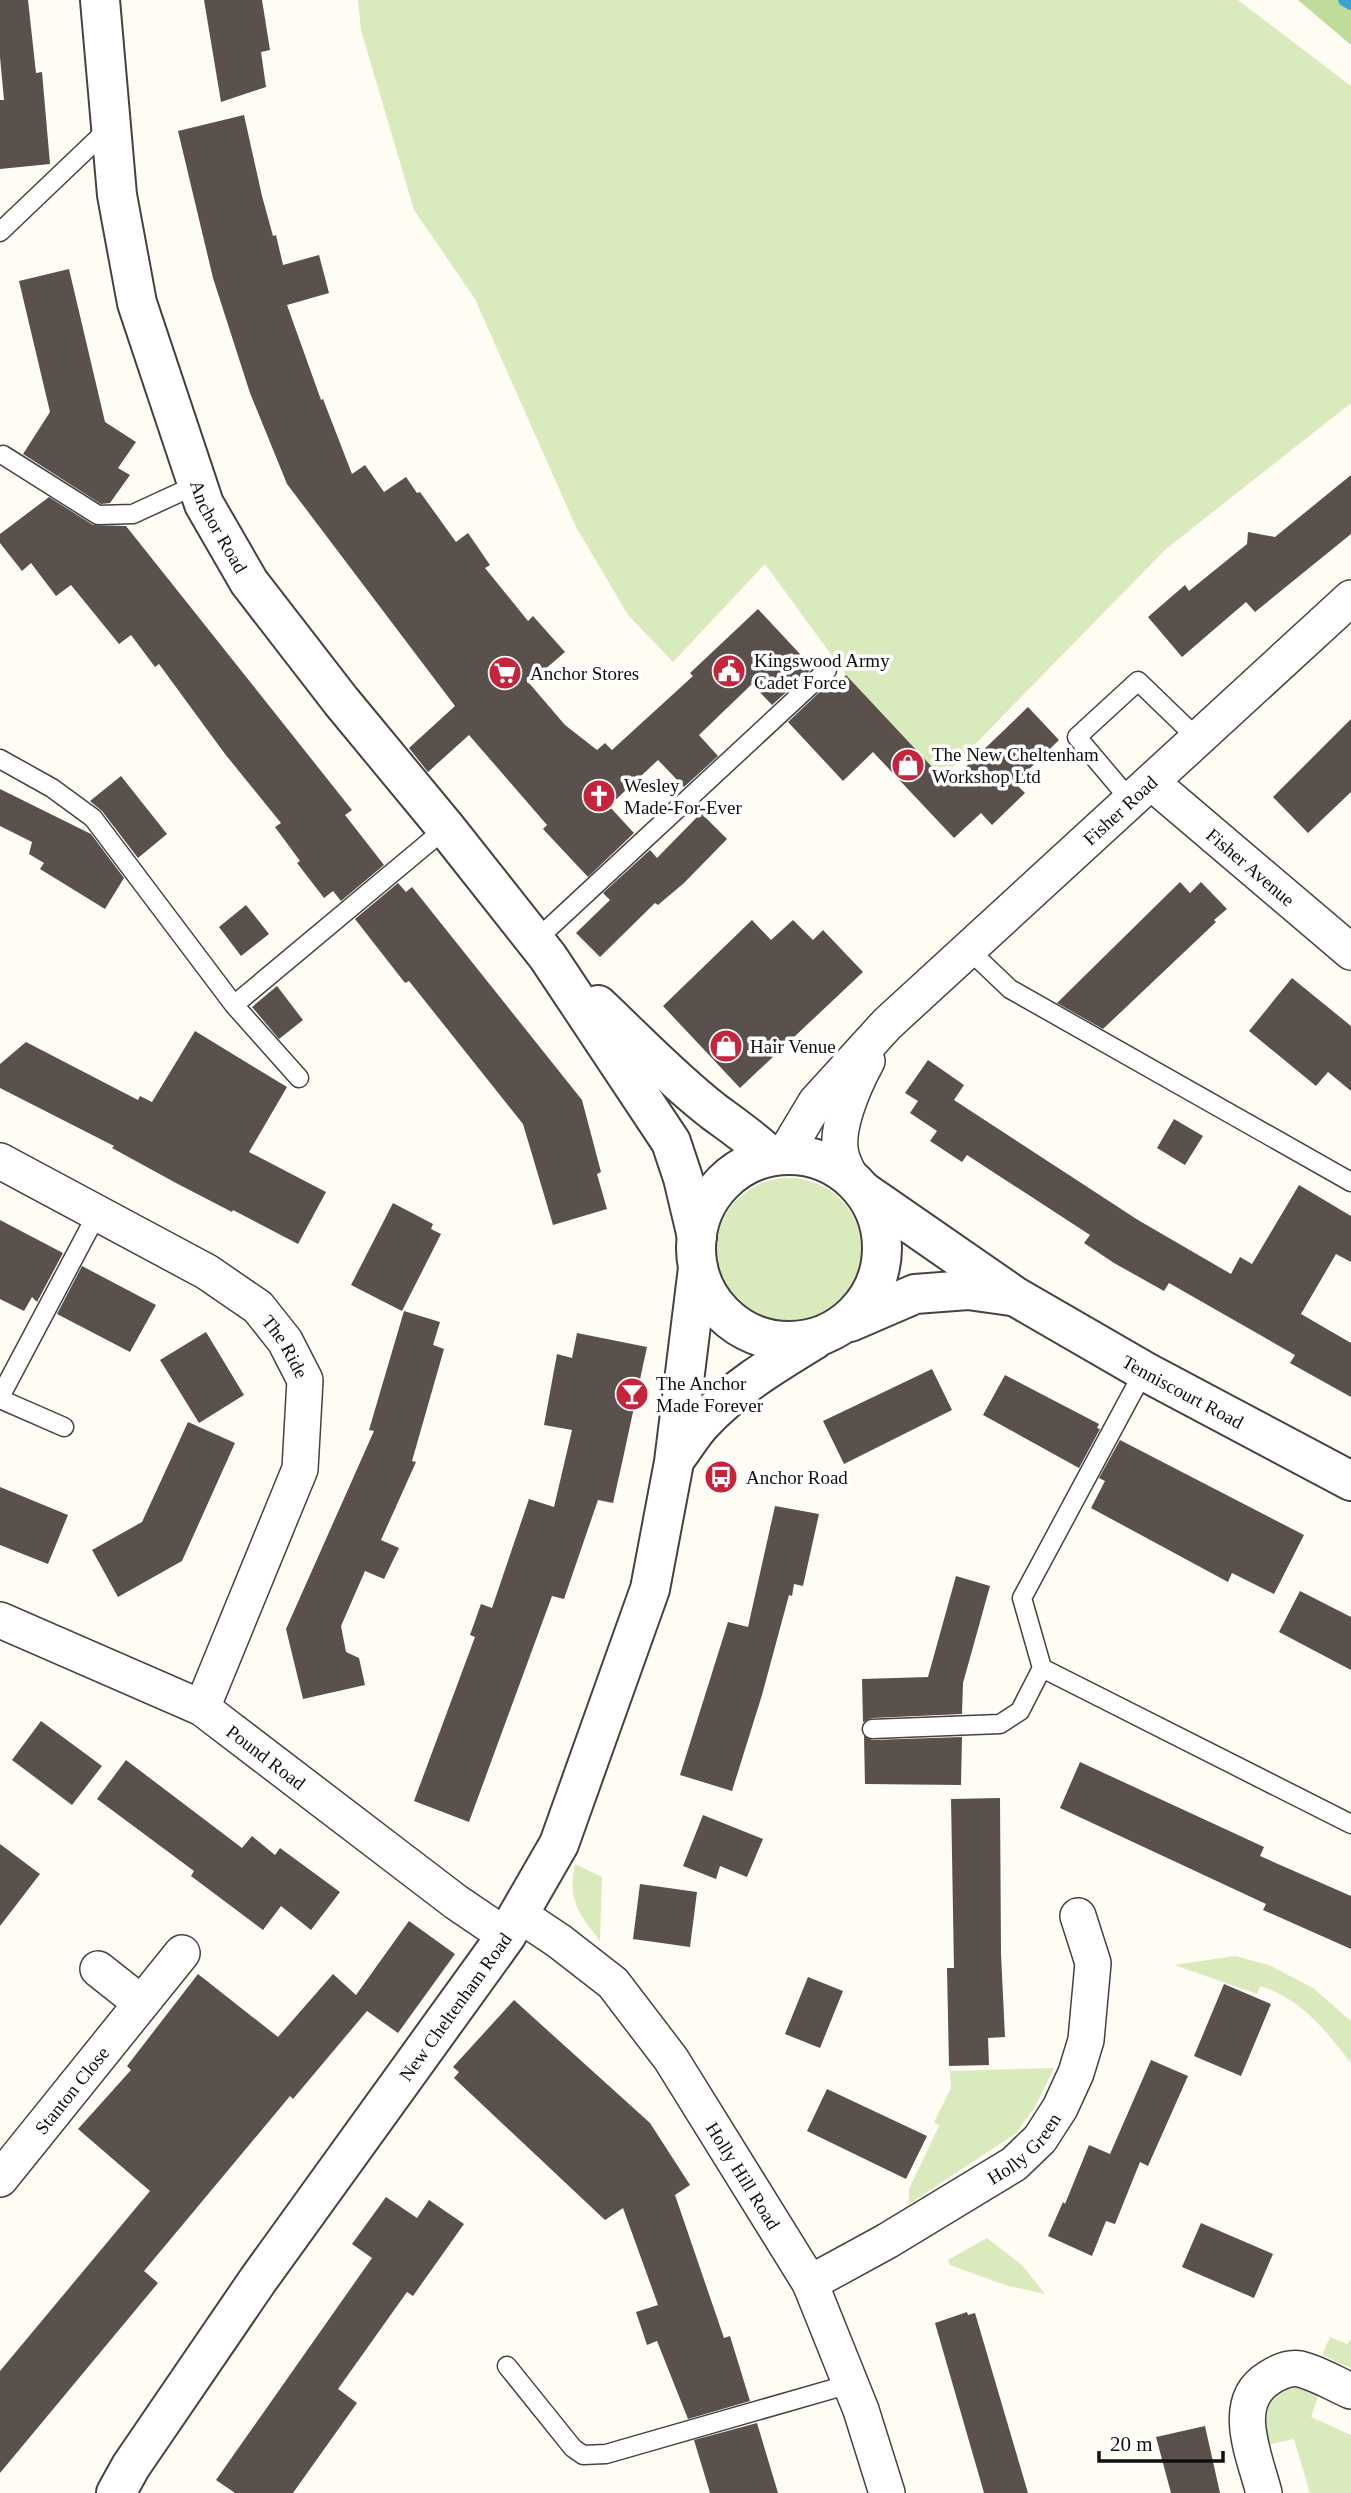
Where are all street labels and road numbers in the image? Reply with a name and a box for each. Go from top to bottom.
street label: Anchor Road [186,478,252,577]
street label: Fisher Road [1079,771,1161,849]
street label: Fisher Avenue [1203,824,1299,910]
street label: The Ride [258,1311,313,1381]
street label: Tenniscourt Road [1119,1350,1248,1433]
street label: Pound Road [223,1720,310,1794]
street label: New Cheltenham Road [395,1928,516,2085]
street label: Stanton Close [30,2042,113,2138]
street label: Holly Green [983,2109,1065,2188]
street label: Holly Hill Road [702,2118,785,2234]

